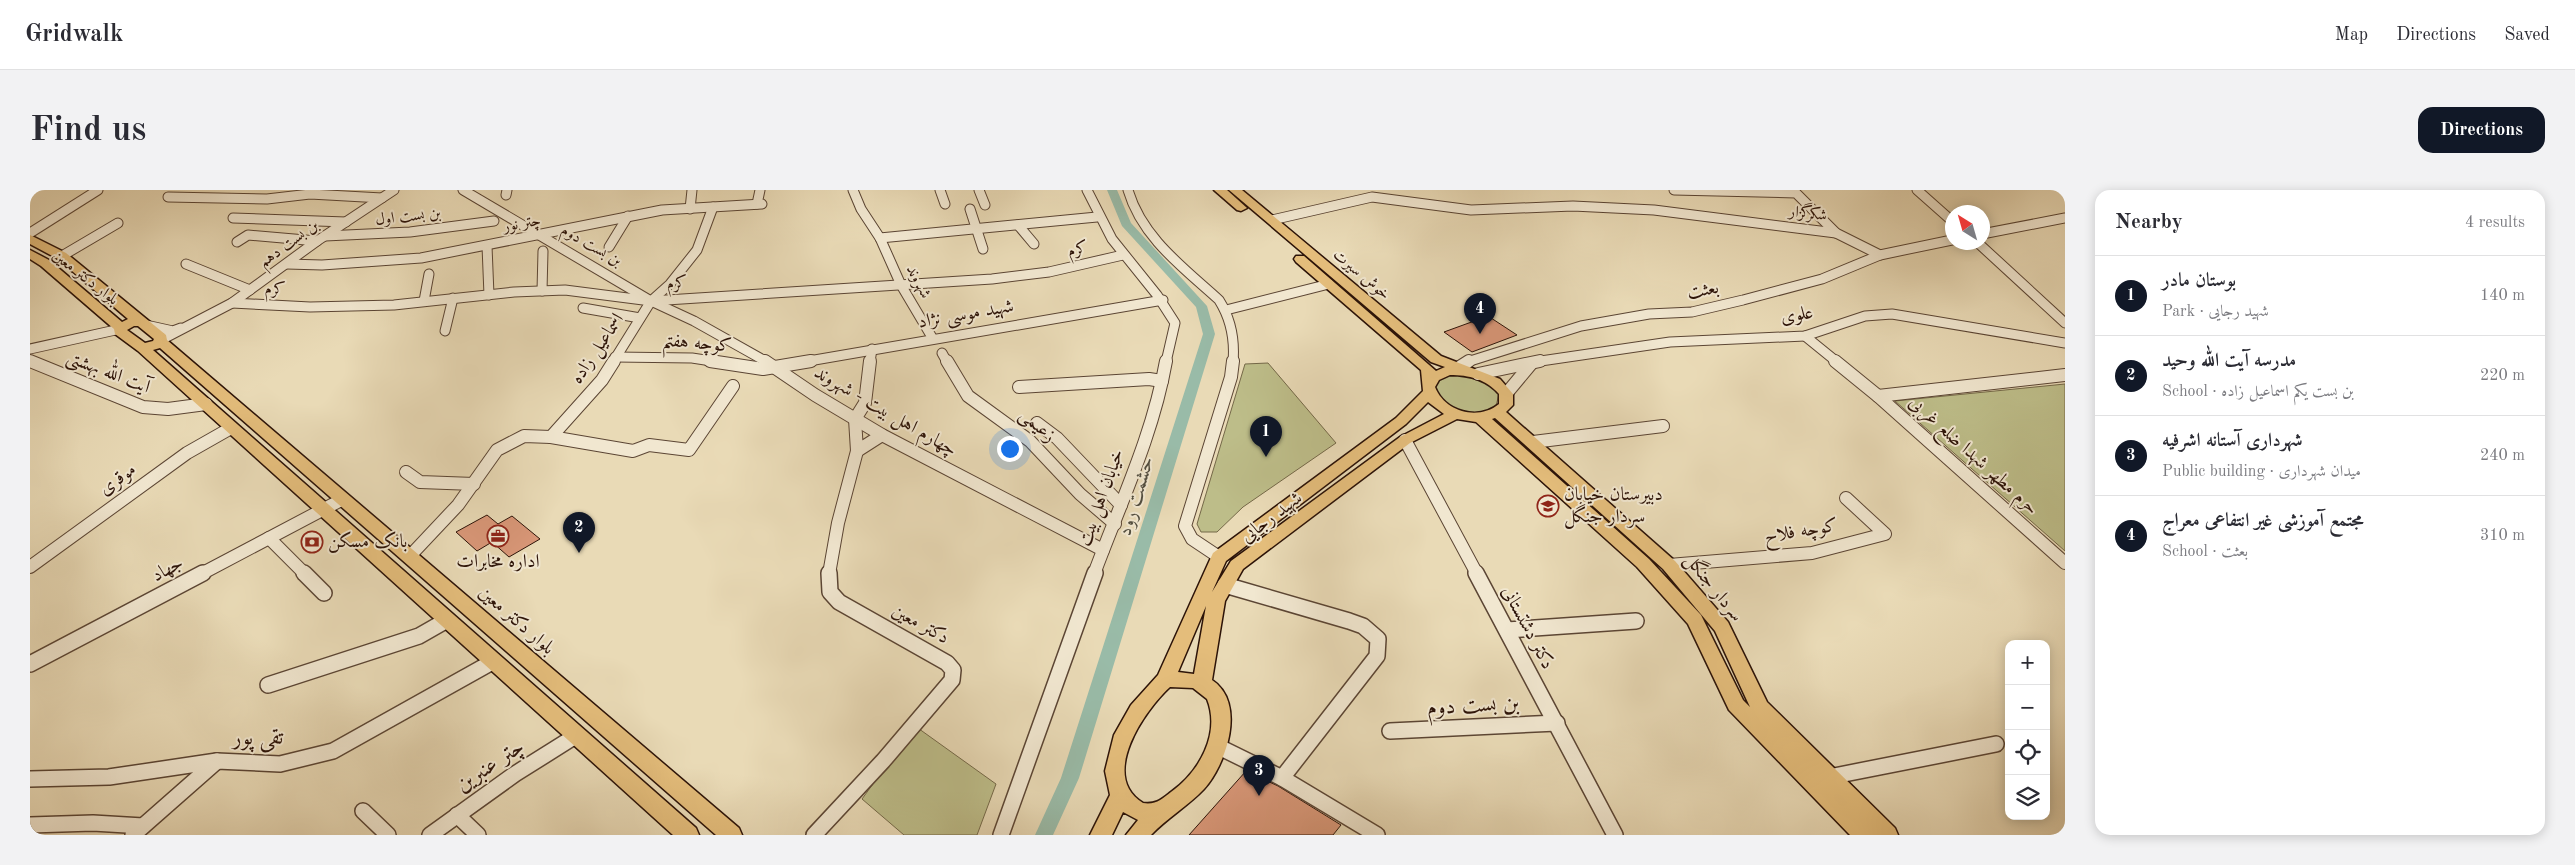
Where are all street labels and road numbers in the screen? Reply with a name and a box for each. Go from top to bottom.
street label: شکرگزار [1786,200,1828,225]
street label: بن بست اول [374,206,442,229]
street label: چتر نور [500,213,542,237]
street label: بن بست دهم [256,217,325,276]
street label: بن بست دوم [555,222,624,274]
street label: کرم [1066,238,1091,265]
street label: بلوار دکتر معین [49,247,122,309]
street label: خوش سیرت [1329,247,1393,304]
street label: شهروند [902,263,933,302]
street label: کرم [666,273,688,298]
street label: کرم [264,279,286,304]
street label: بعثت [1685,279,1721,303]
street label: شهید موسی نژاد [917,297,1016,335]
street label: علوی [1779,304,1815,328]
street label: اسماعیل زاده [568,310,630,389]
street label: کوچه هفتم [661,331,733,364]
street label: آیت الله بهشتی [63,342,157,400]
street label: چهارم اهل بیت - شهروند [808,363,960,465]
street label: حرم مطهر شهدا ضلع غربی [1901,393,2041,523]
street label: زعیمی [1014,405,1059,448]
street label: خیابان اهل بیت [1076,447,1130,550]
street label: موقری [96,460,141,500]
street label: شهید رجایی [1238,489,1308,549]
street label: کوچه فلاح [1763,516,1840,553]
street label: سردار جنگل [1679,547,1750,627]
street label: جهاد [149,554,187,586]
street label: بلوار دکتر معین [475,582,558,659]
street label: دکتر دشتستانی [1497,583,1558,673]
street label: دکتر معین [888,601,952,648]
street label: بن بست دوم [1426,693,1520,726]
street label: تقی پور [230,727,284,753]
street label: چتر عنبرین [452,735,530,799]

